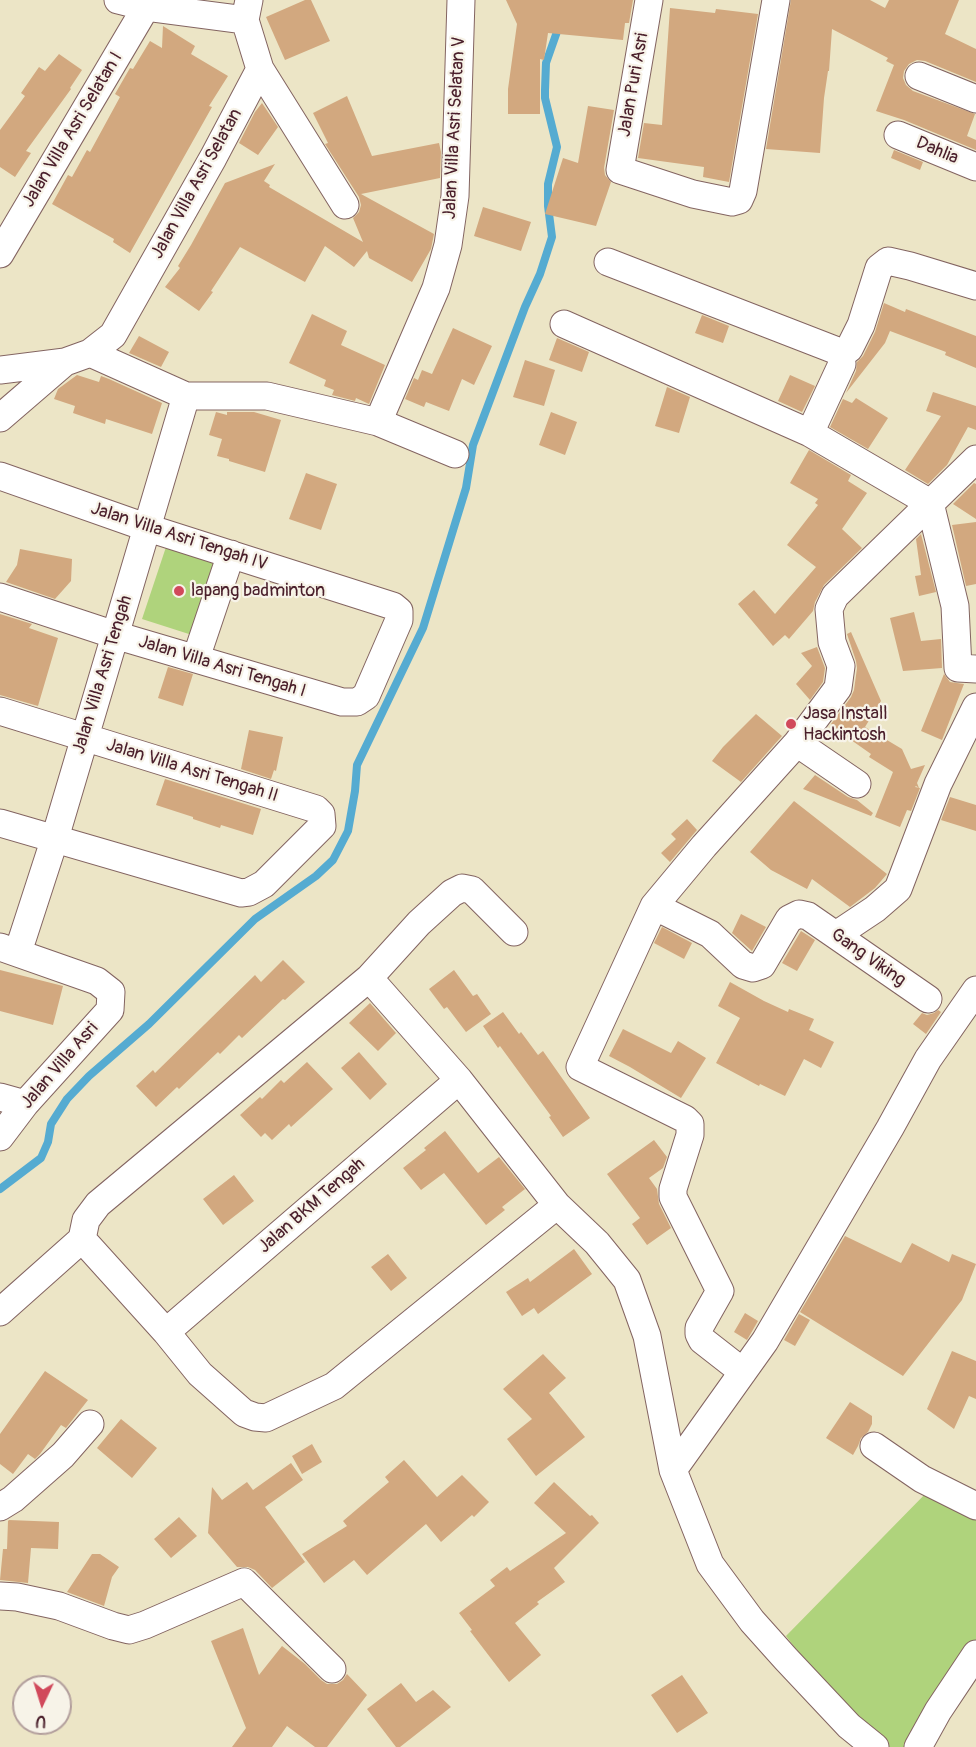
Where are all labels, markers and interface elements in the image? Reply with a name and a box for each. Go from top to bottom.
street label: Jalan Puri Asri [614,31,654,139]
street label: Jalan Villa Asri Selatan V [439,36,471,220]
street label: Jalan Villa Asri Selatan I [18,49,128,211]
street label: Jalan Villa Asri Selatan [147,105,247,263]
street label: Dahlia [913,132,961,170]
street label: Jalan Villa Asri Tengah IV [88,498,270,576]
place label: lapang badminton [191,580,325,602]
marker: lapang badminton [172,584,186,598]
street label: Jalan Villa Asri Tengah [69,593,137,757]
street label: Jalan Villa Asri Tengah I [136,631,308,703]
place label: Jasa Install Hackintosh [803,703,887,746]
marker: Jasa Install Hackintosh [784,717,798,731]
street label: Jalan Villa Asri Tengah II [103,735,281,807]
street label: Gang Viking [826,924,910,992]
street label: Jalan Villa Asri [17,1018,103,1114]
street label: Jalan BKM Tengah [254,1154,370,1258]
north arrow [12,1675,72,1735]
text: U [35,1711,47,1731]

